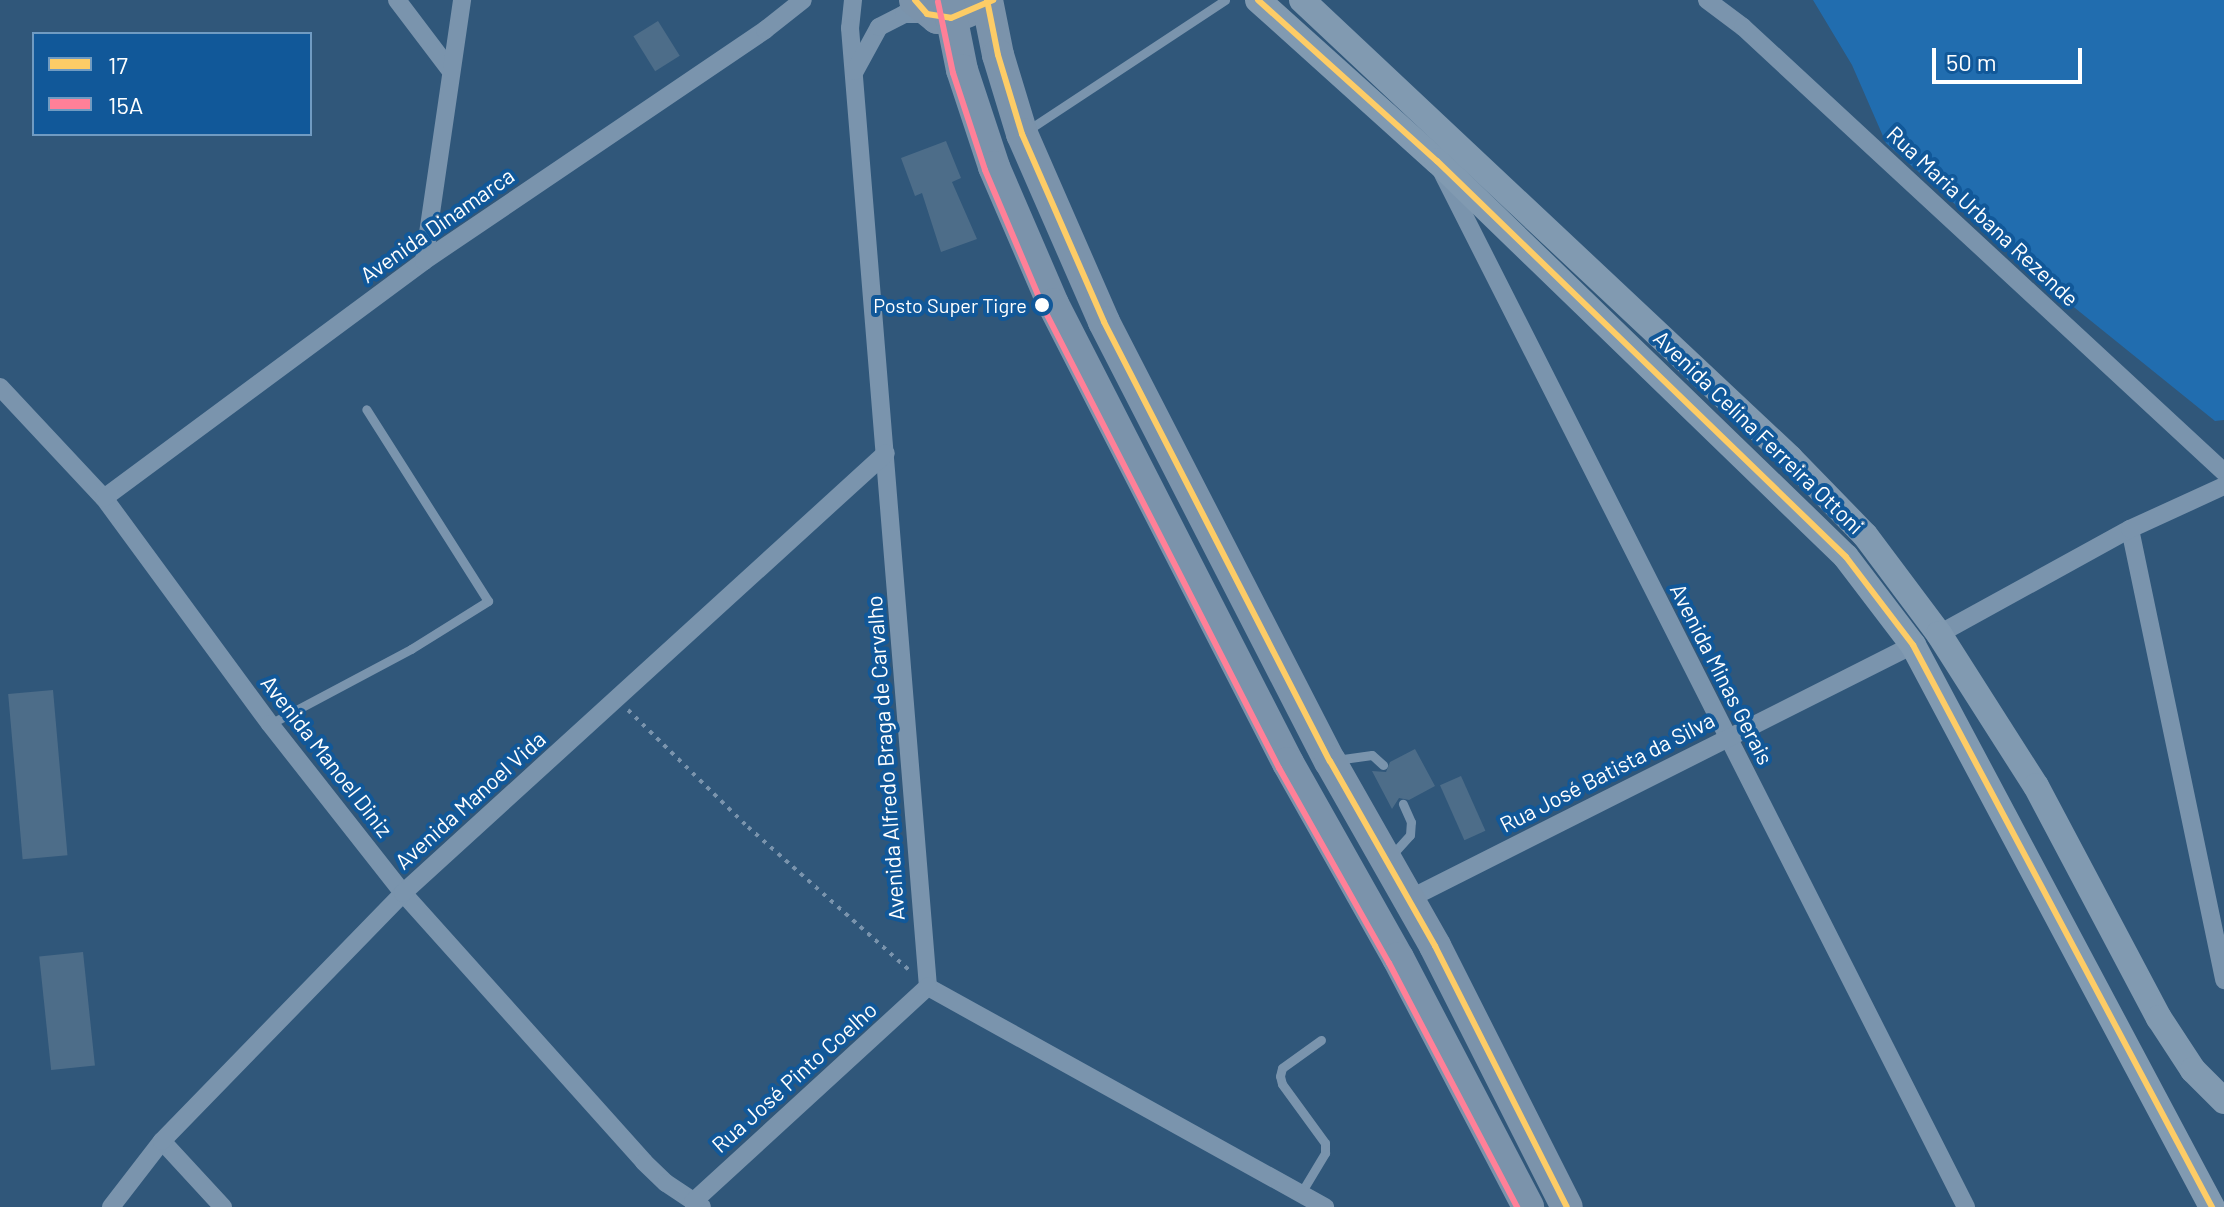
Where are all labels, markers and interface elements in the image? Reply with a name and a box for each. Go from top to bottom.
legend [32,32,312,136]
scale bar [1936,32,2086,82]
text: 50 m [1946,47,1997,76]
text: 17 [108,50,128,79]
text: 15A [108,90,143,119]
street label: Rua Maria Urbana Rezende [1882,120,2084,312]
street label: Avenida Dinamarca [355,162,519,288]
place label: Posto Super Tigre [873,293,1027,317]
marker: Posto Super Tigre [1034,297,1050,313]
street label: Avenida Celina Ferreira Ottoni [1648,325,1870,539]
street label: Avenida Minas Gerais [1665,579,1779,769]
street label: Avenida Alfredo Braga de Carvalho [860,595,910,921]
street label: Avenida Manoel Diniz [256,670,398,842]
street label: Rua José Batista da Silva [1495,706,1719,838]
street label: Avenida Manoel Vida [389,726,551,874]
street label: Rua José Pinto Coelho [706,996,882,1158]

